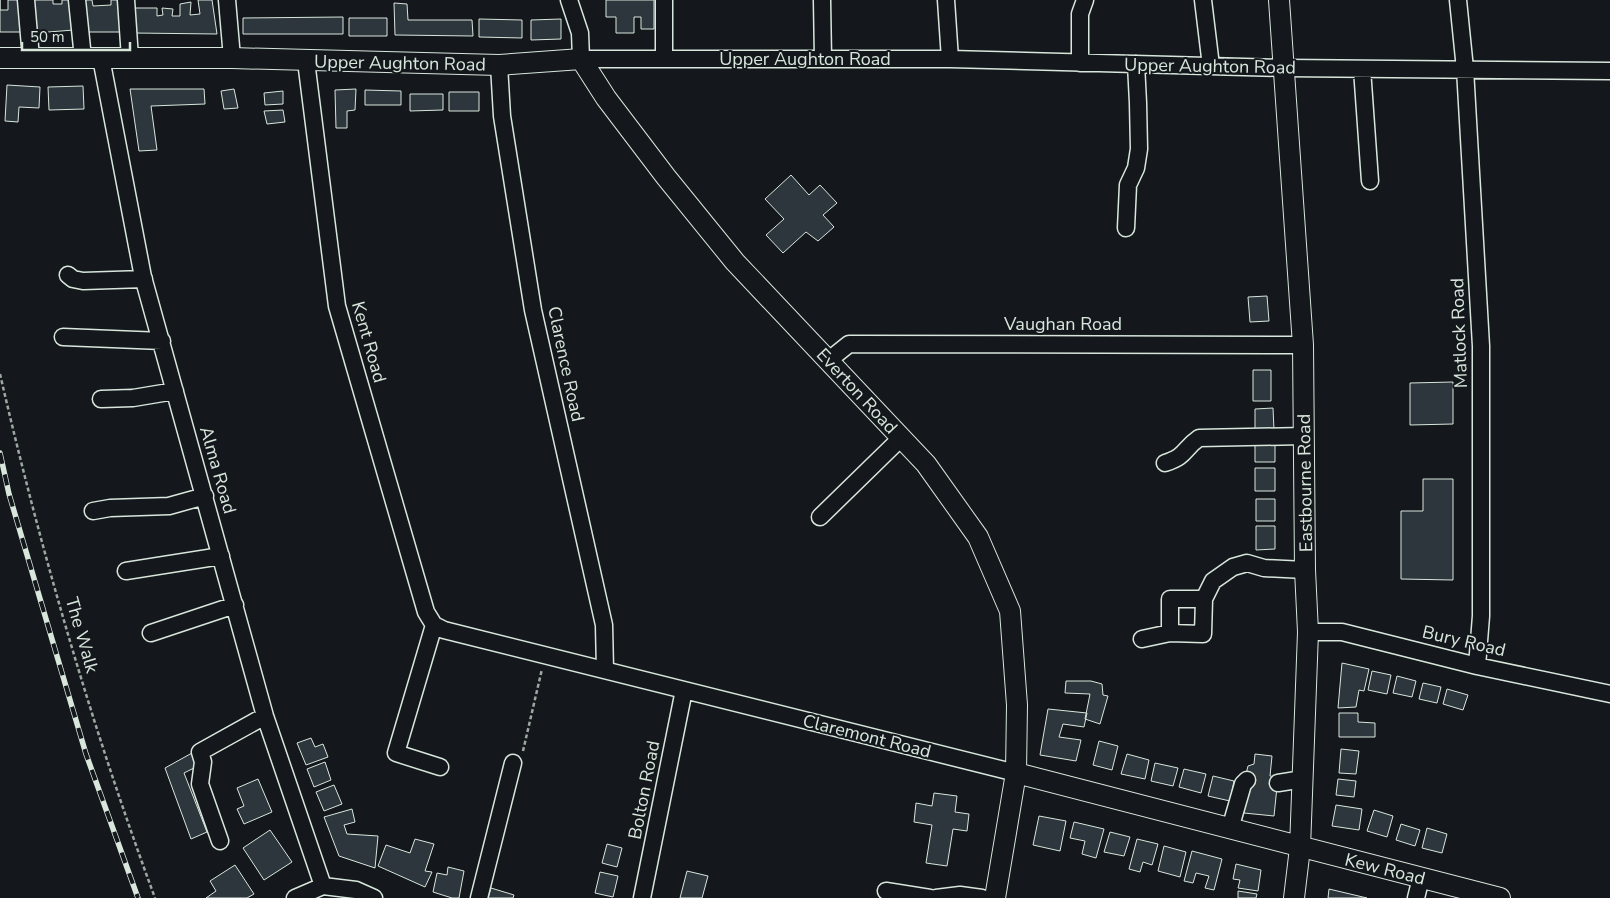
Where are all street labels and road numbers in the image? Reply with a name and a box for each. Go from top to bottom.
street label: Upper Aughton Road [719,47,891,71]
street label: Upper Aughton Road [314,50,486,76]
street label: Upper Aughton Road [1124,53,1296,79]
street label: Matlock Road [1445,277,1473,389]
street label: Kent Road [346,298,392,386]
street label: Clarence Road [542,304,590,424]
street label: Vaughan Road [1003,312,1122,336]
street label: Everton Road [811,343,903,439]
street label: Eastbourne Road [1292,414,1318,552]
street label: Alma Road [194,423,242,517]
street label: The Walk [60,594,105,677]
street label: Bury Road [1420,620,1508,662]
street label: Claremont Road [800,708,934,764]
street label: Bolton Road [623,738,665,842]
street label: Kew Road [1342,847,1428,891]

